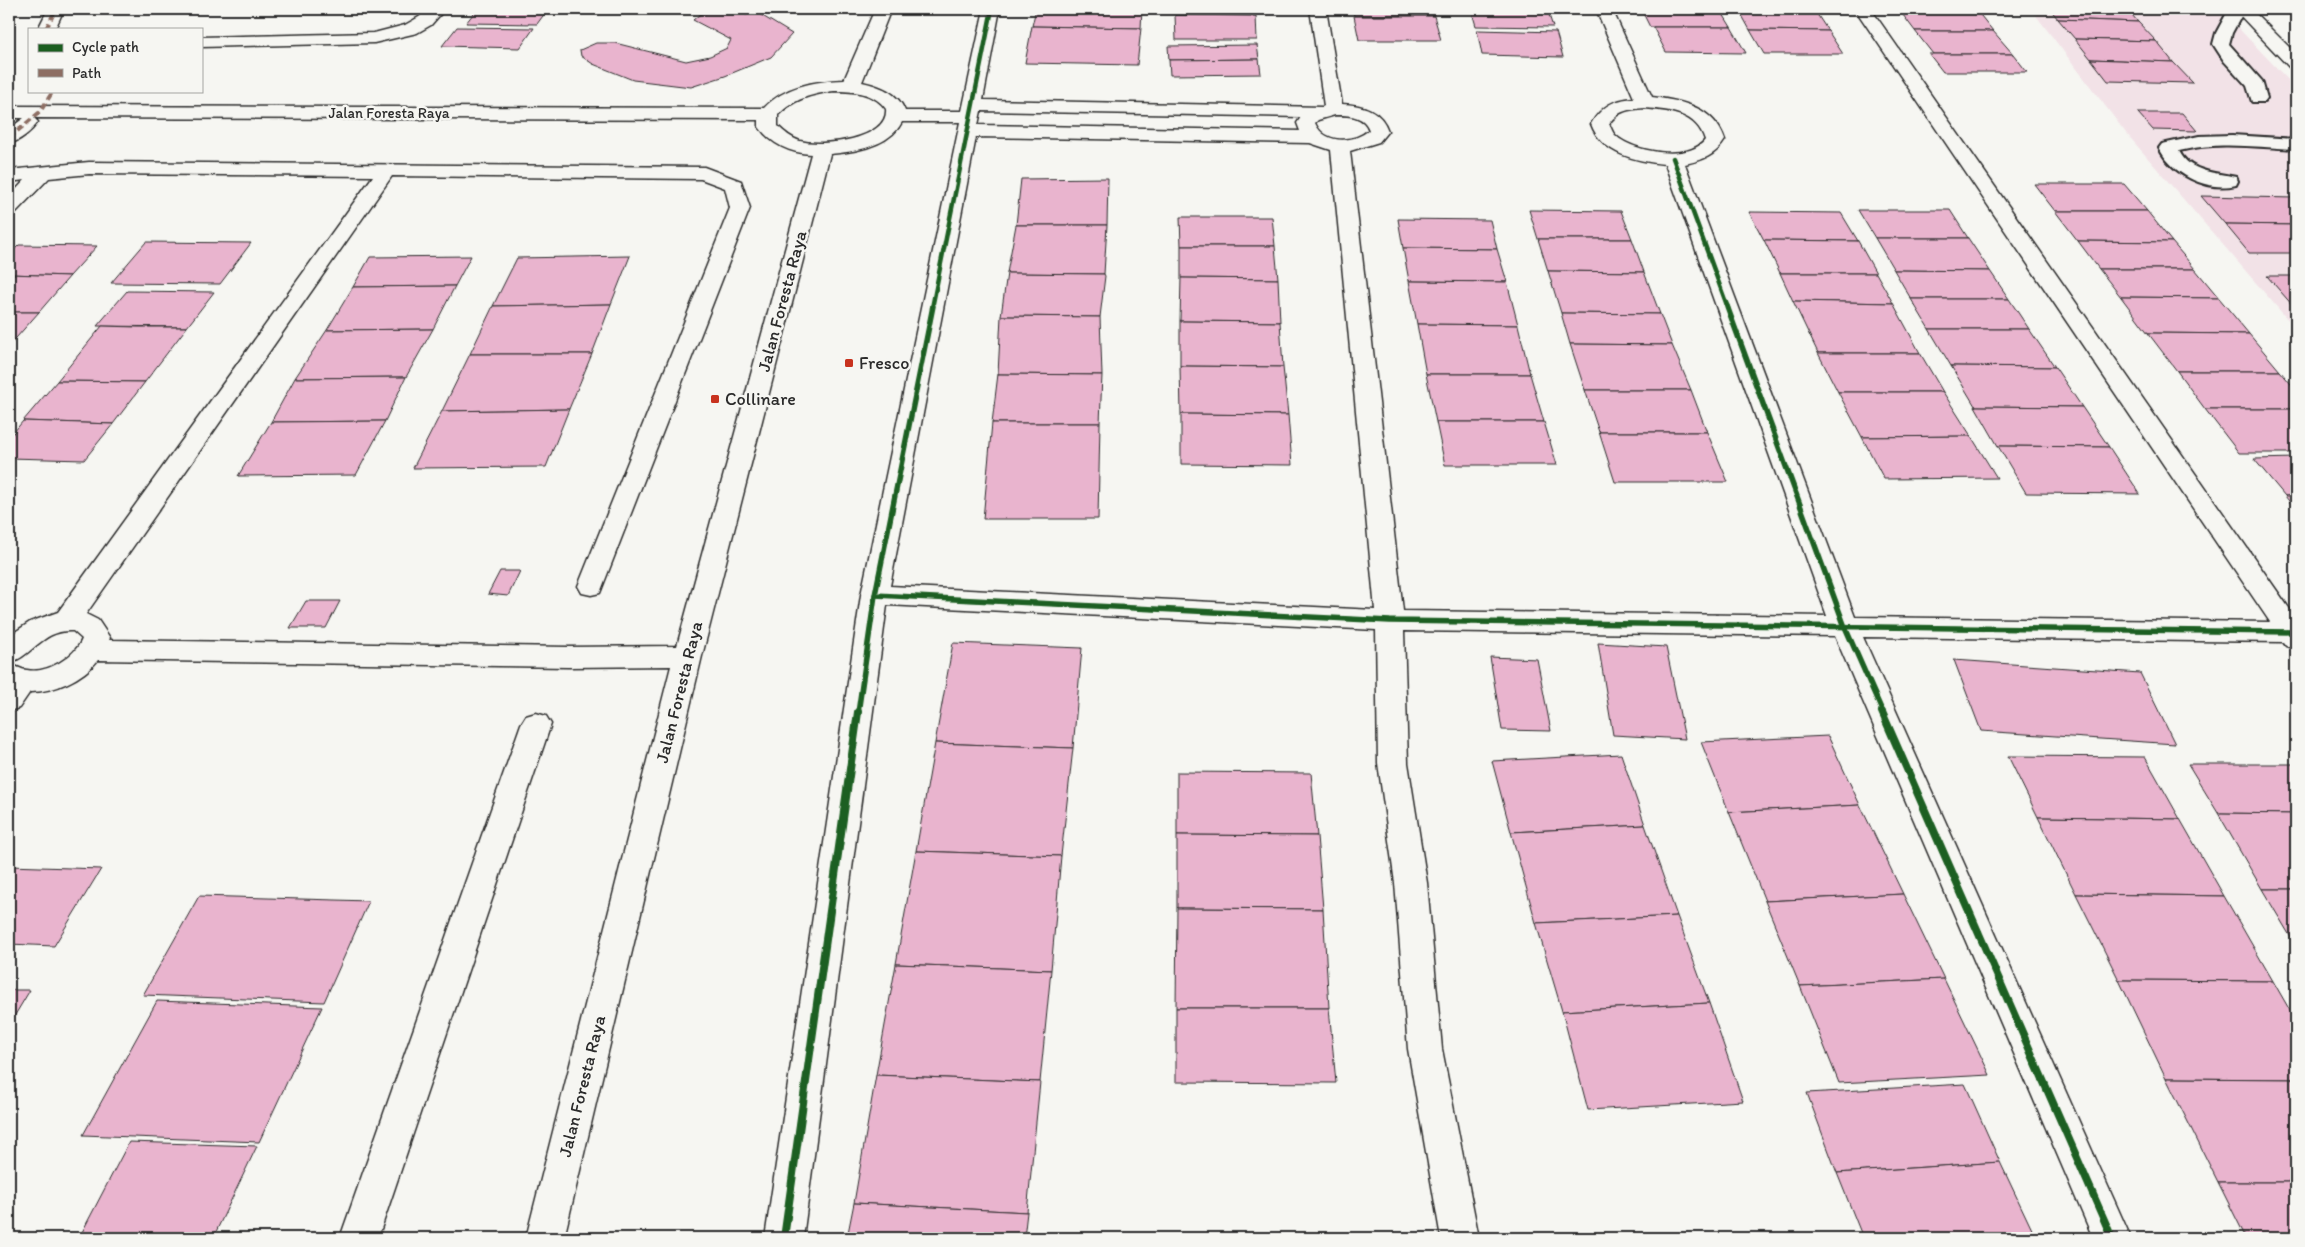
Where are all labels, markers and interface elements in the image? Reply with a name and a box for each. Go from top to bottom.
legend [28,28,202,92]
text: Cycle path [72,38,139,56]
text: Path [72,64,101,82]
street label: Jalan Foresta Raya [328,104,450,122]
street label: Jalan Foresta Raya [753,227,812,374]
place label: Fresco [859,352,909,374]
marker: Fresco [843,357,855,369]
place label: Collinare [725,388,796,410]
marker: Collinare [709,393,721,405]
street label: Jalan Foresta Raya [651,618,707,765]
street label: Jalan Foresta Raya [554,1012,610,1159]

